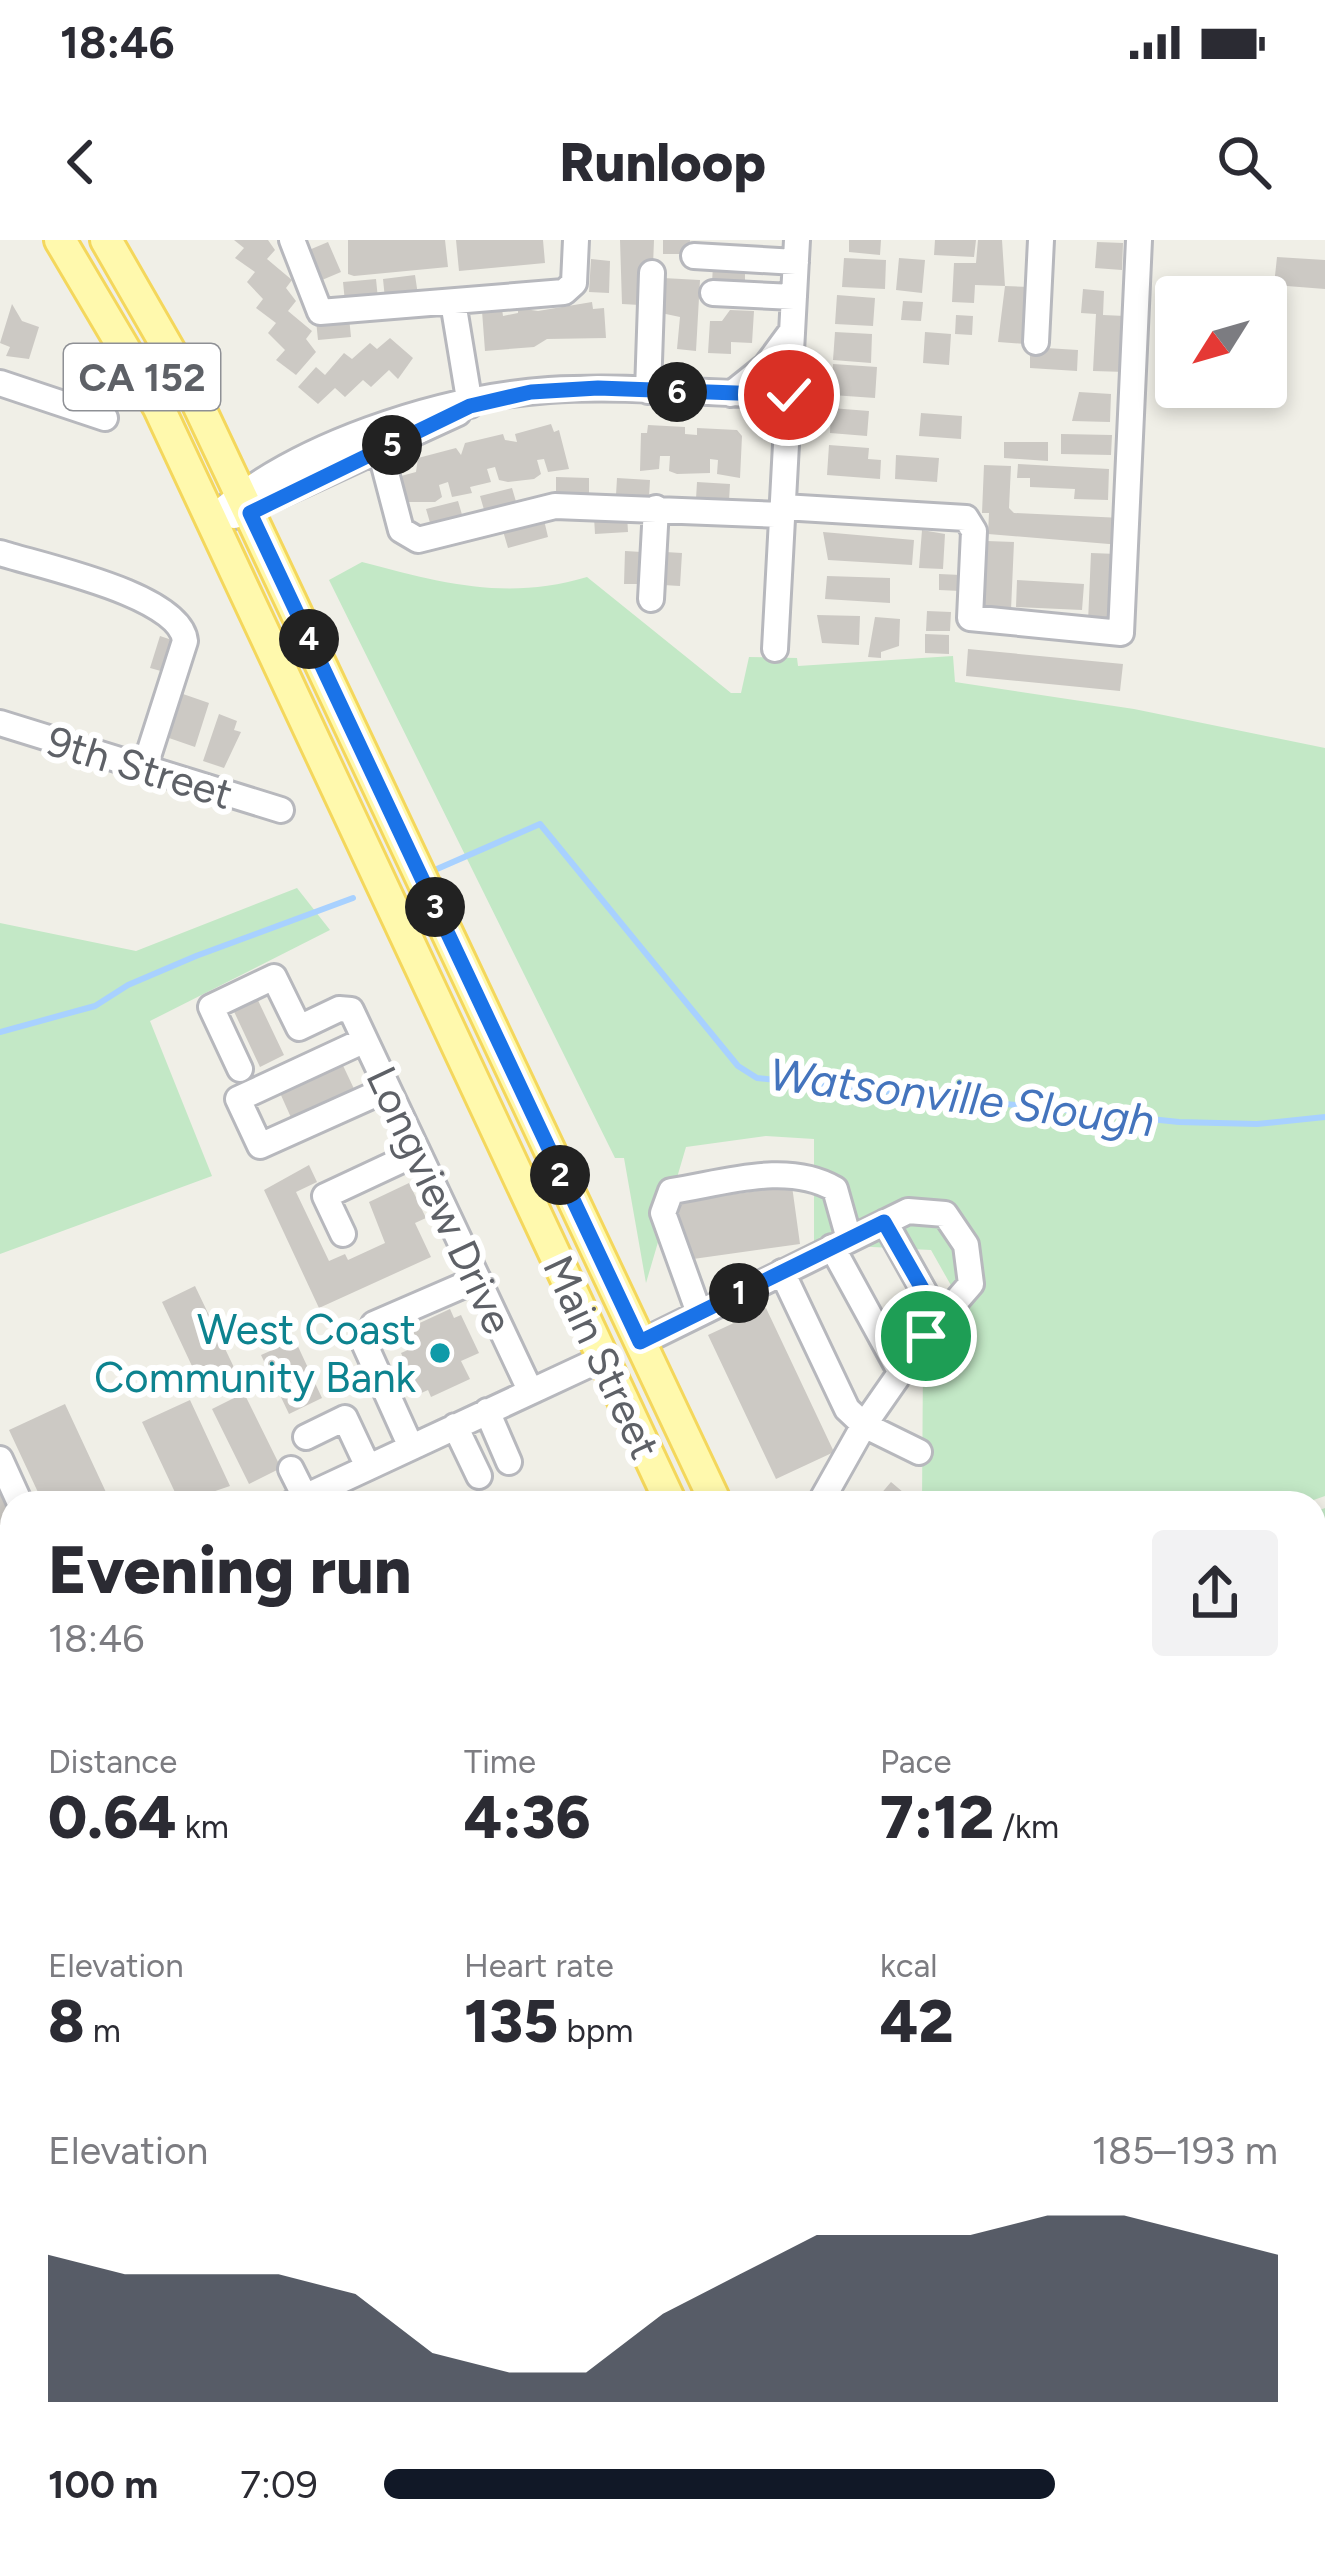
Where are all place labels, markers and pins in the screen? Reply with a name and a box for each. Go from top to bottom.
pin [738,344,840,446]
pin: 6 [647,362,707,422]
pin: 5 [362,415,422,475]
pin: 4 [279,609,339,669]
pin: 3 [405,877,465,937]
pin: 2 [530,1145,590,1205]
pin: 1 [709,1263,769,1323]
pin [875,1285,977,1387]
place label: West Coast Community Bank [94,1304,417,1403]
marker: West Coast Community Bank [427,1340,453,1366]

